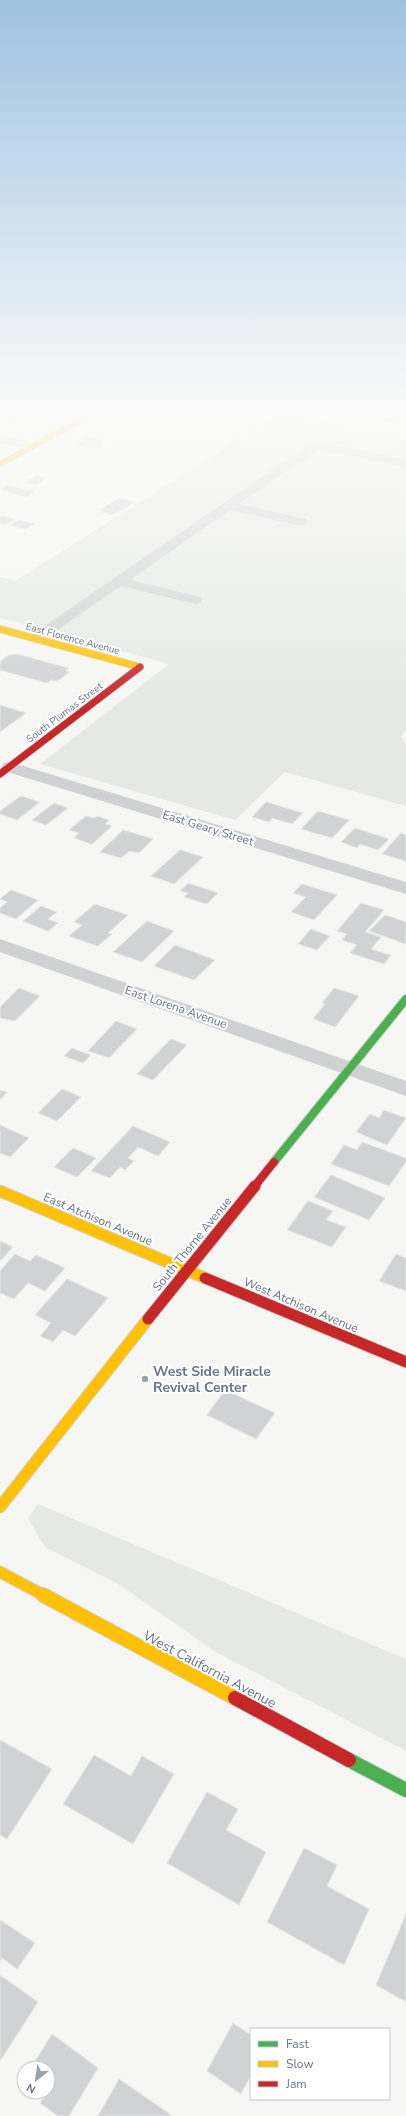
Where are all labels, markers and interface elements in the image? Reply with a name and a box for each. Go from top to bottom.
street label: East Florence Avenue [24,620,121,658]
street label: South Plumas Street [23,679,106,746]
street label: East Geary Street [161,807,256,850]
street label: East Lorena Avenue [123,982,229,1032]
street label: East Atchison Avenue [41,1189,155,1249]
street label: South Thorne Avenue [149,1193,235,1295]
street label: West Atchison Avenue [241,1274,361,1336]
place label: West Side Miracle Revival Center [153,1362,271,1397]
marker: West Side Miracle Revival Center [140,1374,150,1384]
street label: West California Avenue [140,1626,280,1713]
legend [250,2028,390,2100]
text: Fast [286,2036,309,2052]
text: Slow [286,2056,314,2072]
north arrow [16,2060,56,2100]
text: Jam [285,2076,307,2092]
text: N [24,2080,39,2097]

